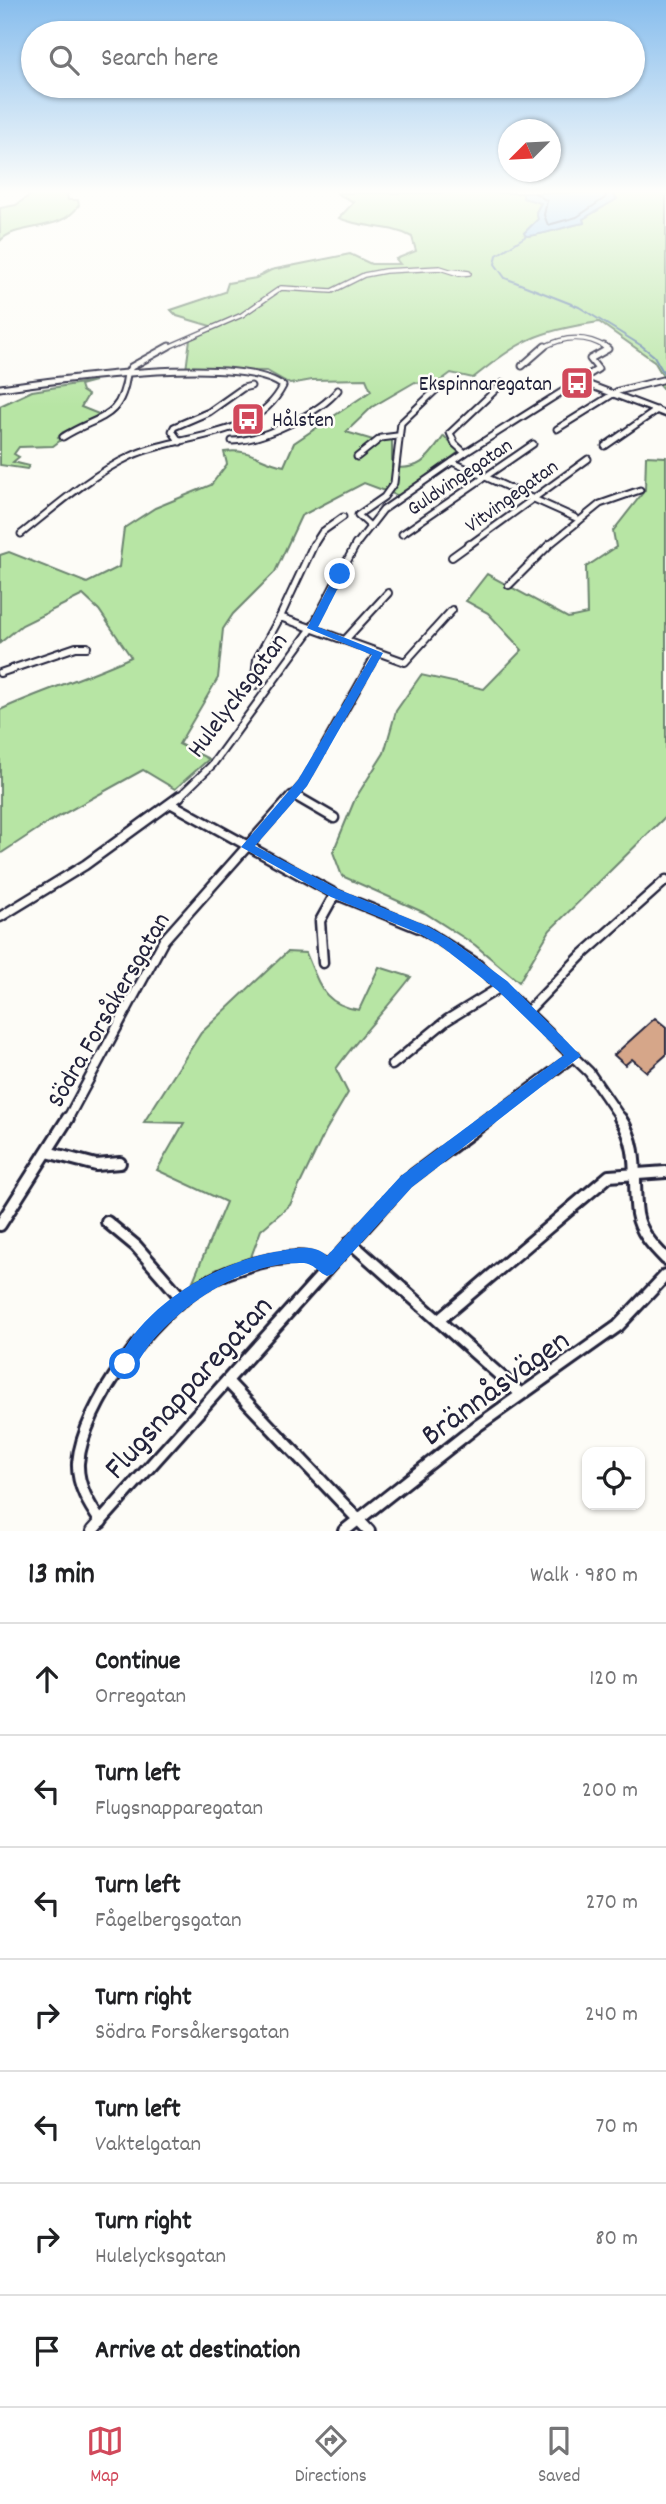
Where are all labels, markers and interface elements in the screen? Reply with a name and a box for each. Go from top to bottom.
search box [21,21,645,98]
icon: search [45,41,83,79]
text: Search here [101,41,219,78]
north arrow [498,119,561,182]
bus stop icon: Ekspinnaregatan [558,364,596,402]
place label: Ekspinnaregatan [419,371,552,401]
bus stop icon: Hålsten [229,400,267,438]
place label: Hålsten [272,407,334,437]
street label: Guldvingegatan [402,432,519,525]
street label: Vitvingegatan [460,453,566,542]
route end [324,558,355,589]
street label: Hulelycksgatan [179,626,298,766]
street label: Södra Forsåkersgatan [39,906,181,1115]
street label: Flugsnapparegatan [95,1287,286,1492]
street label: Brännåsvägen [413,1320,581,1460]
route start [109,1348,140,1379]
map controls [582,1447,645,1510]
button: locate [582,1447,645,1510]
text: 13 min [28,1555,95,1598]
text: Walk · 980 m [530,1560,638,1593]
text: Continue [95,1644,180,1681]
icon: ahead [28,1660,66,1698]
text: 120 m [589,1663,638,1696]
text: Orregatan [95,1681,186,1714]
text: Turn left [95,1756,181,1793]
icon: left [28,1772,66,1810]
text: 200 m [582,1775,638,1808]
text: Flugsnapparegatan [95,1793,263,1826]
text: Turn left [95,1868,181,1905]
icon: left [28,1884,66,1922]
text: 270 m [586,1887,638,1920]
text: Fågelbergsgatan [95,1905,242,1938]
text: Turn right [95,1980,192,2017]
icon: right [28,1996,66,2034]
text: 240 m [585,1999,638,2032]
text: Södra Forsåkersgatan [95,2017,289,2050]
text: Turn left [95,2092,181,2129]
icon: left [28,2108,66,2146]
text: 70 m [596,2111,638,2144]
text: Vaktelgatan [95,2129,201,2162]
text: Turn right [95,2204,192,2241]
icon: right [28,2220,66,2258]
text: 80 m [595,2223,638,2256]
text: Hulelycksgatan [95,2241,226,2274]
icon: arrive [28,2332,66,2370]
text: Arrive at destination [95,2333,300,2370]
tab: Map [86,2422,124,2491]
tab: Directions [295,2422,367,2491]
tab: Saved [538,2422,580,2491]

